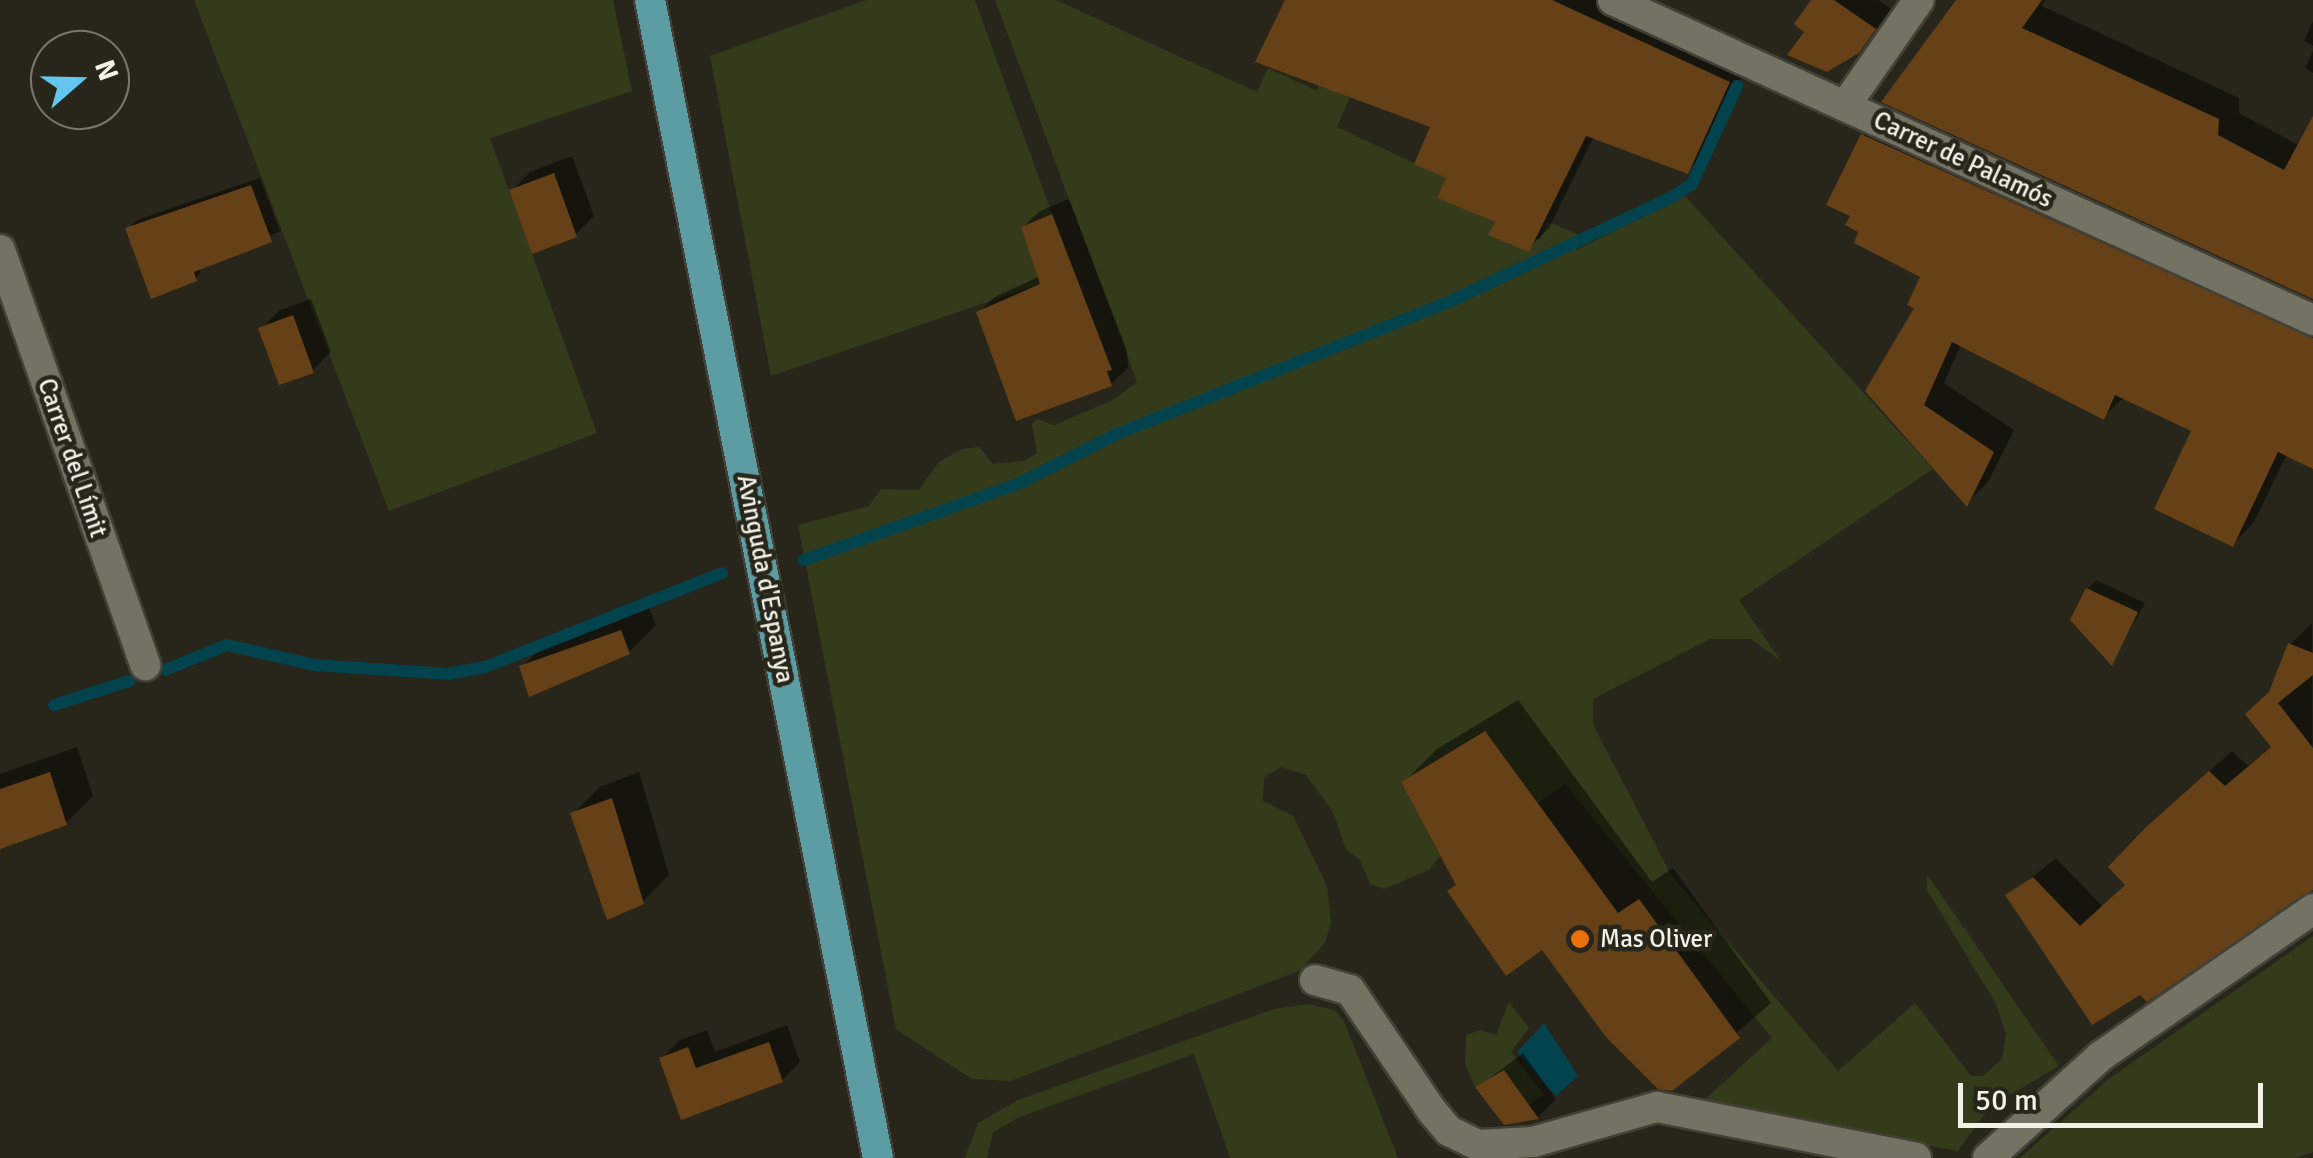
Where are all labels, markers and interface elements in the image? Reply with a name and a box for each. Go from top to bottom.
north arrow [30,30,130,130]
text: N [87,55,126,85]
street label: Carrer de Palamós [1869,105,2057,215]
street label: Carrer del Límit [31,375,113,541]
street label: Avinguda d'Espanya [730,472,800,686]
place label: Mas Oliver [1600,924,1712,954]
marker: Mas Oliver [1569,928,1591,950]
scale bar [1963,1063,2268,1125]
text: 50 m [1975,1082,2038,1119]

